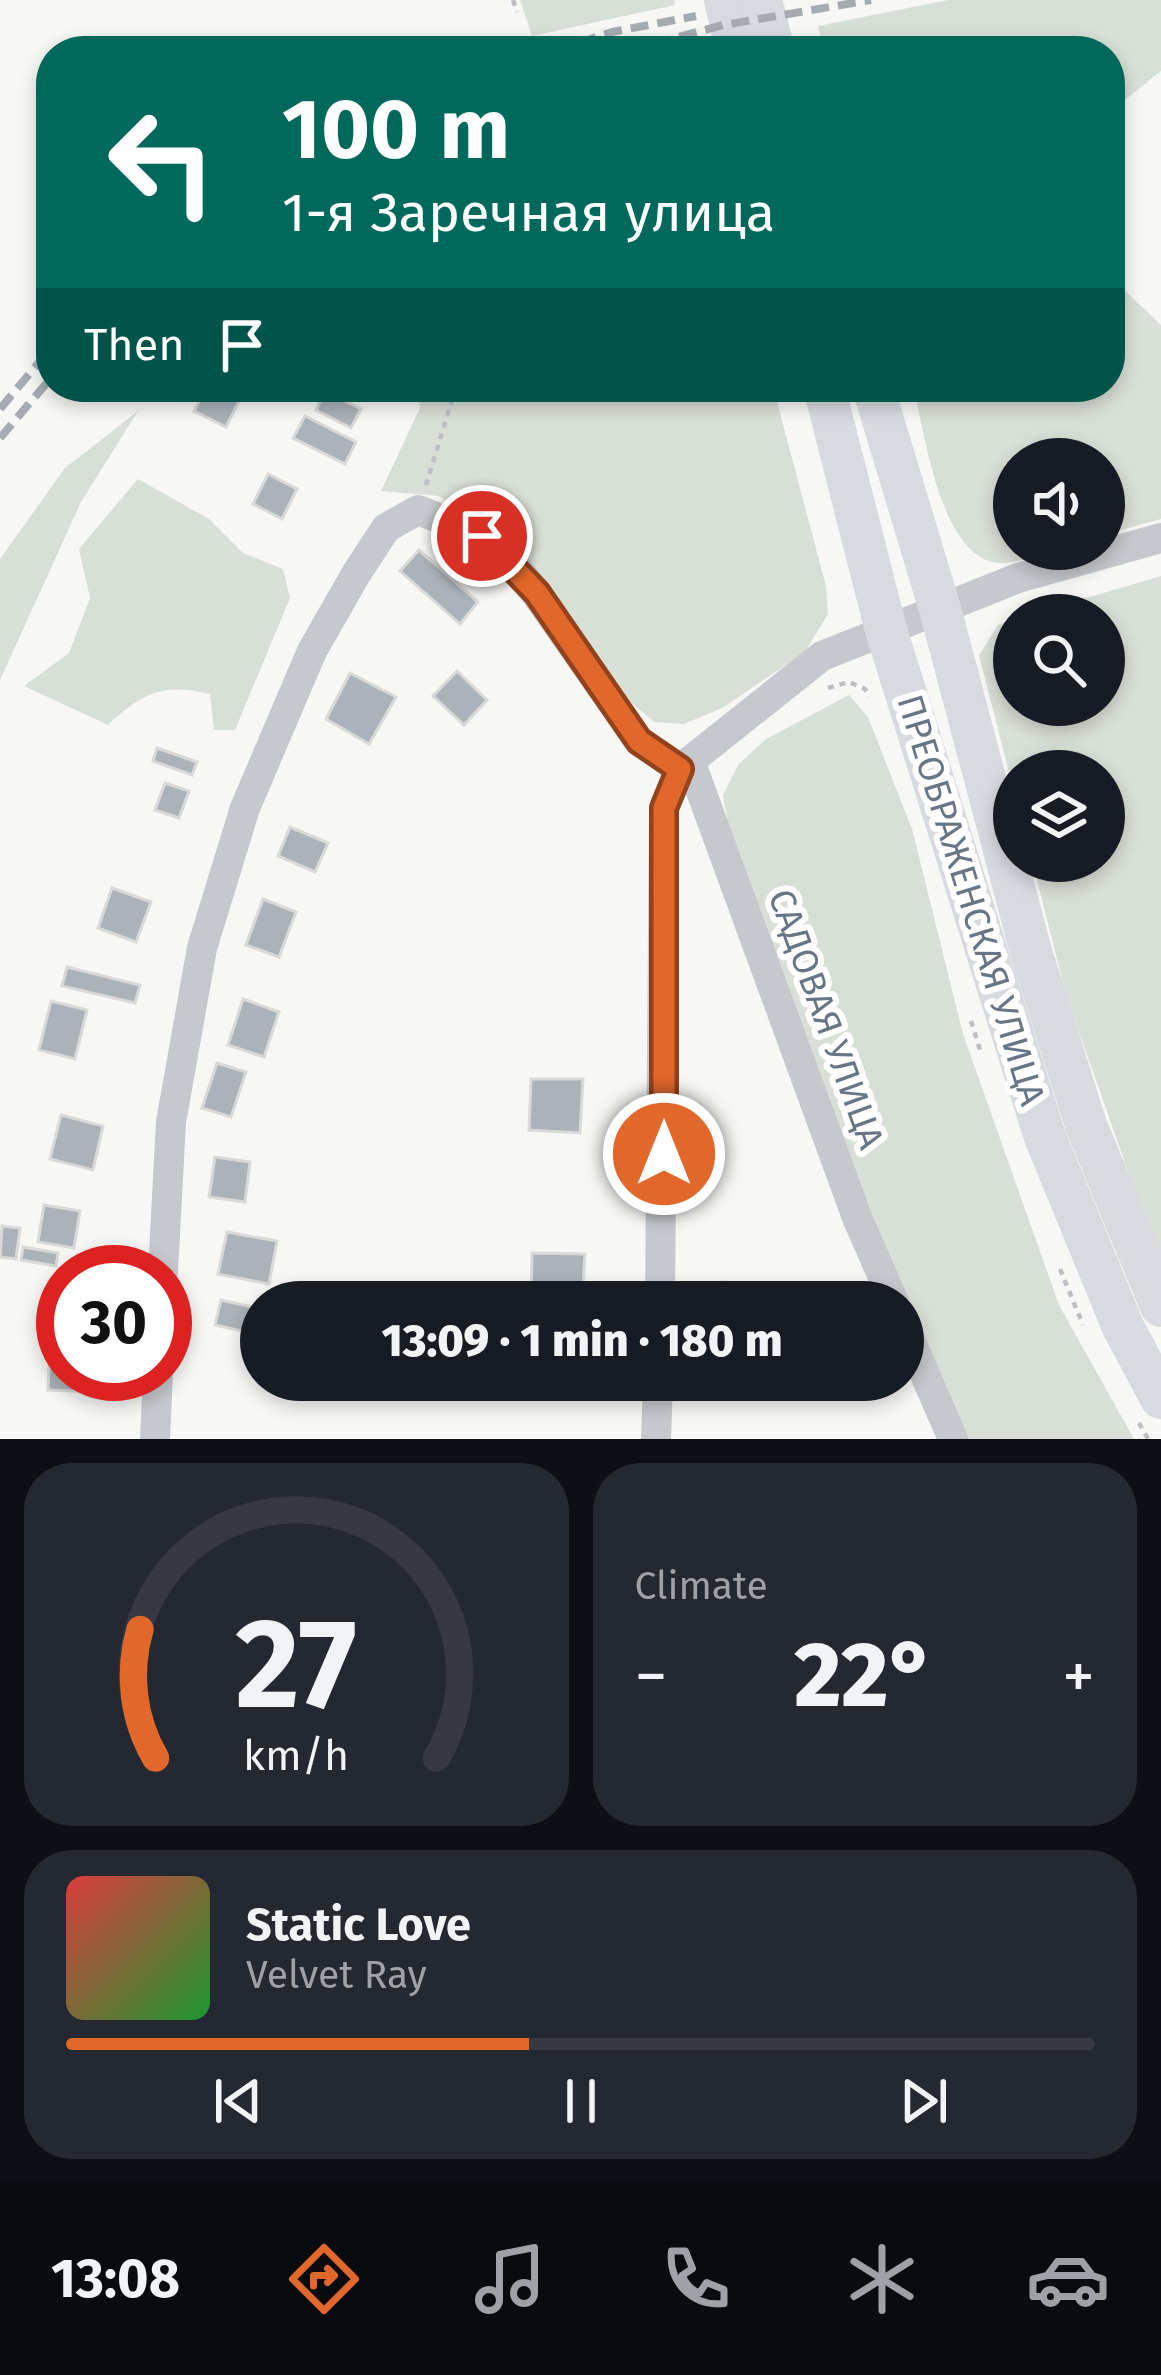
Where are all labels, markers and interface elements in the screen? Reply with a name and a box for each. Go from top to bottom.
text: 100 m [282,79,510,180]
icon: left [84,84,240,240]
text: 1-я Заречная улица [282,181,775,245]
icon: arrive [209,312,275,378]
text: Then [84,318,185,372]
map controls [993,438,1125,882]
button: sound [993,438,1125,570]
pin [431,485,533,587]
icon: arrive [449,503,515,569]
button: search [993,594,1125,726]
street label: ПРЕОБРАЖЕНСКАЯ УЛИЦА [887,689,1055,1111]
button: layers [993,750,1125,882]
street label: САДОВАЯ УЛИЦА [759,883,893,1155]
position arrow [601,1091,727,1217]
speed limit sign: 30 [36,1245,192,1401]
text: 13:09 · 1 min · 180 m [382,1314,783,1368]
text: Climate [635,1563,768,1609]
text: 27 [235,1590,357,1740]
text: 22° [794,1622,935,1730]
text: − [635,1637,668,1716]
text: + [1062,1637,1095,1716]
text: km/h [243,1729,349,1780]
text: Static Love [246,1898,471,1952]
text: Velvet Ray [246,1952,427,1998]
icon: previous [205,2068,271,2134]
icon: pause [548,2068,614,2134]
icon: next [891,2068,957,2134]
icon: directions [282,2237,366,2321]
icon: music [468,2237,552,2321]
icon: phone [654,2237,738,2321]
icon: climate [840,2237,924,2321]
icon: car [1026,2237,1110,2321]
text: 13:08 [51,2247,180,2311]

